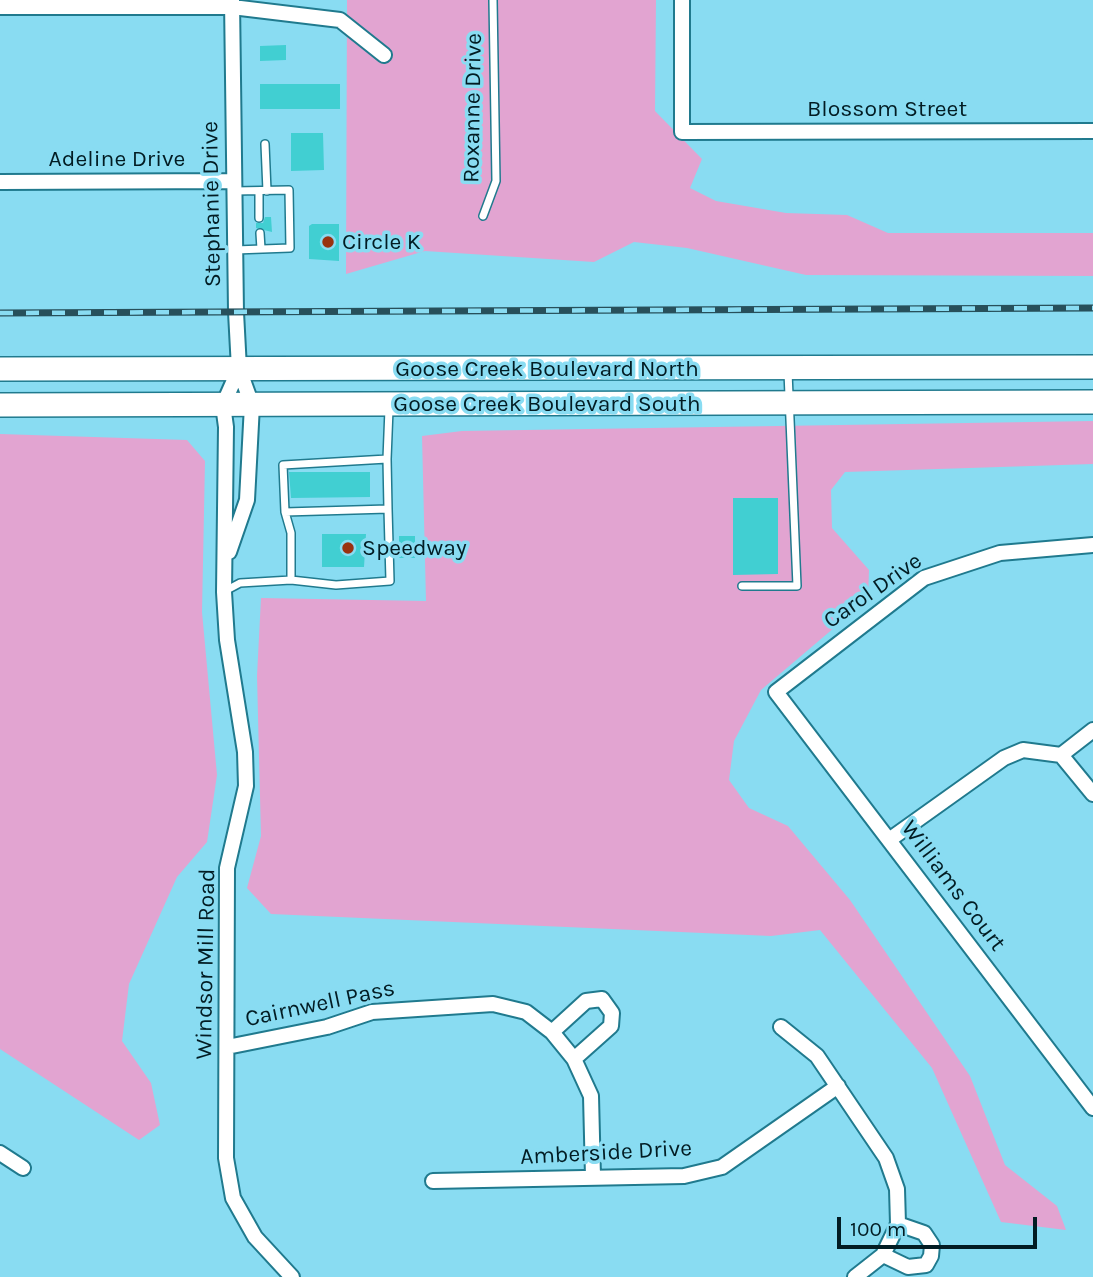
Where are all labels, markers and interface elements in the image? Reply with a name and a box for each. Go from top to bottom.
street label: Roxanne Drive [458,33,488,183]
street label: Blossom Street [807,95,967,123]
street label: Stephanie Drive [197,121,227,287]
street label: Adeline Drive [49,145,185,173]
place label: Circle K [342,228,421,256]
marker: Circle K [320,234,336,250]
street label: Goose Creek Boulevard North [395,355,699,383]
street label: Goose Creek Boulevard South [393,390,701,418]
place label: Speedway [362,534,467,562]
marker: Speedway [340,540,356,556]
street label: Carol Drive [819,547,927,635]
street label: Williams Court [895,815,1011,957]
street label: Windsor Mill Road [191,868,221,1060]
street label: Cairnwell Pass [243,975,397,1033]
street label: Amberside Drive [519,1135,693,1171]
scale bar [841,1204,1040,1248]
text: 100 m [850,1217,907,1241]

